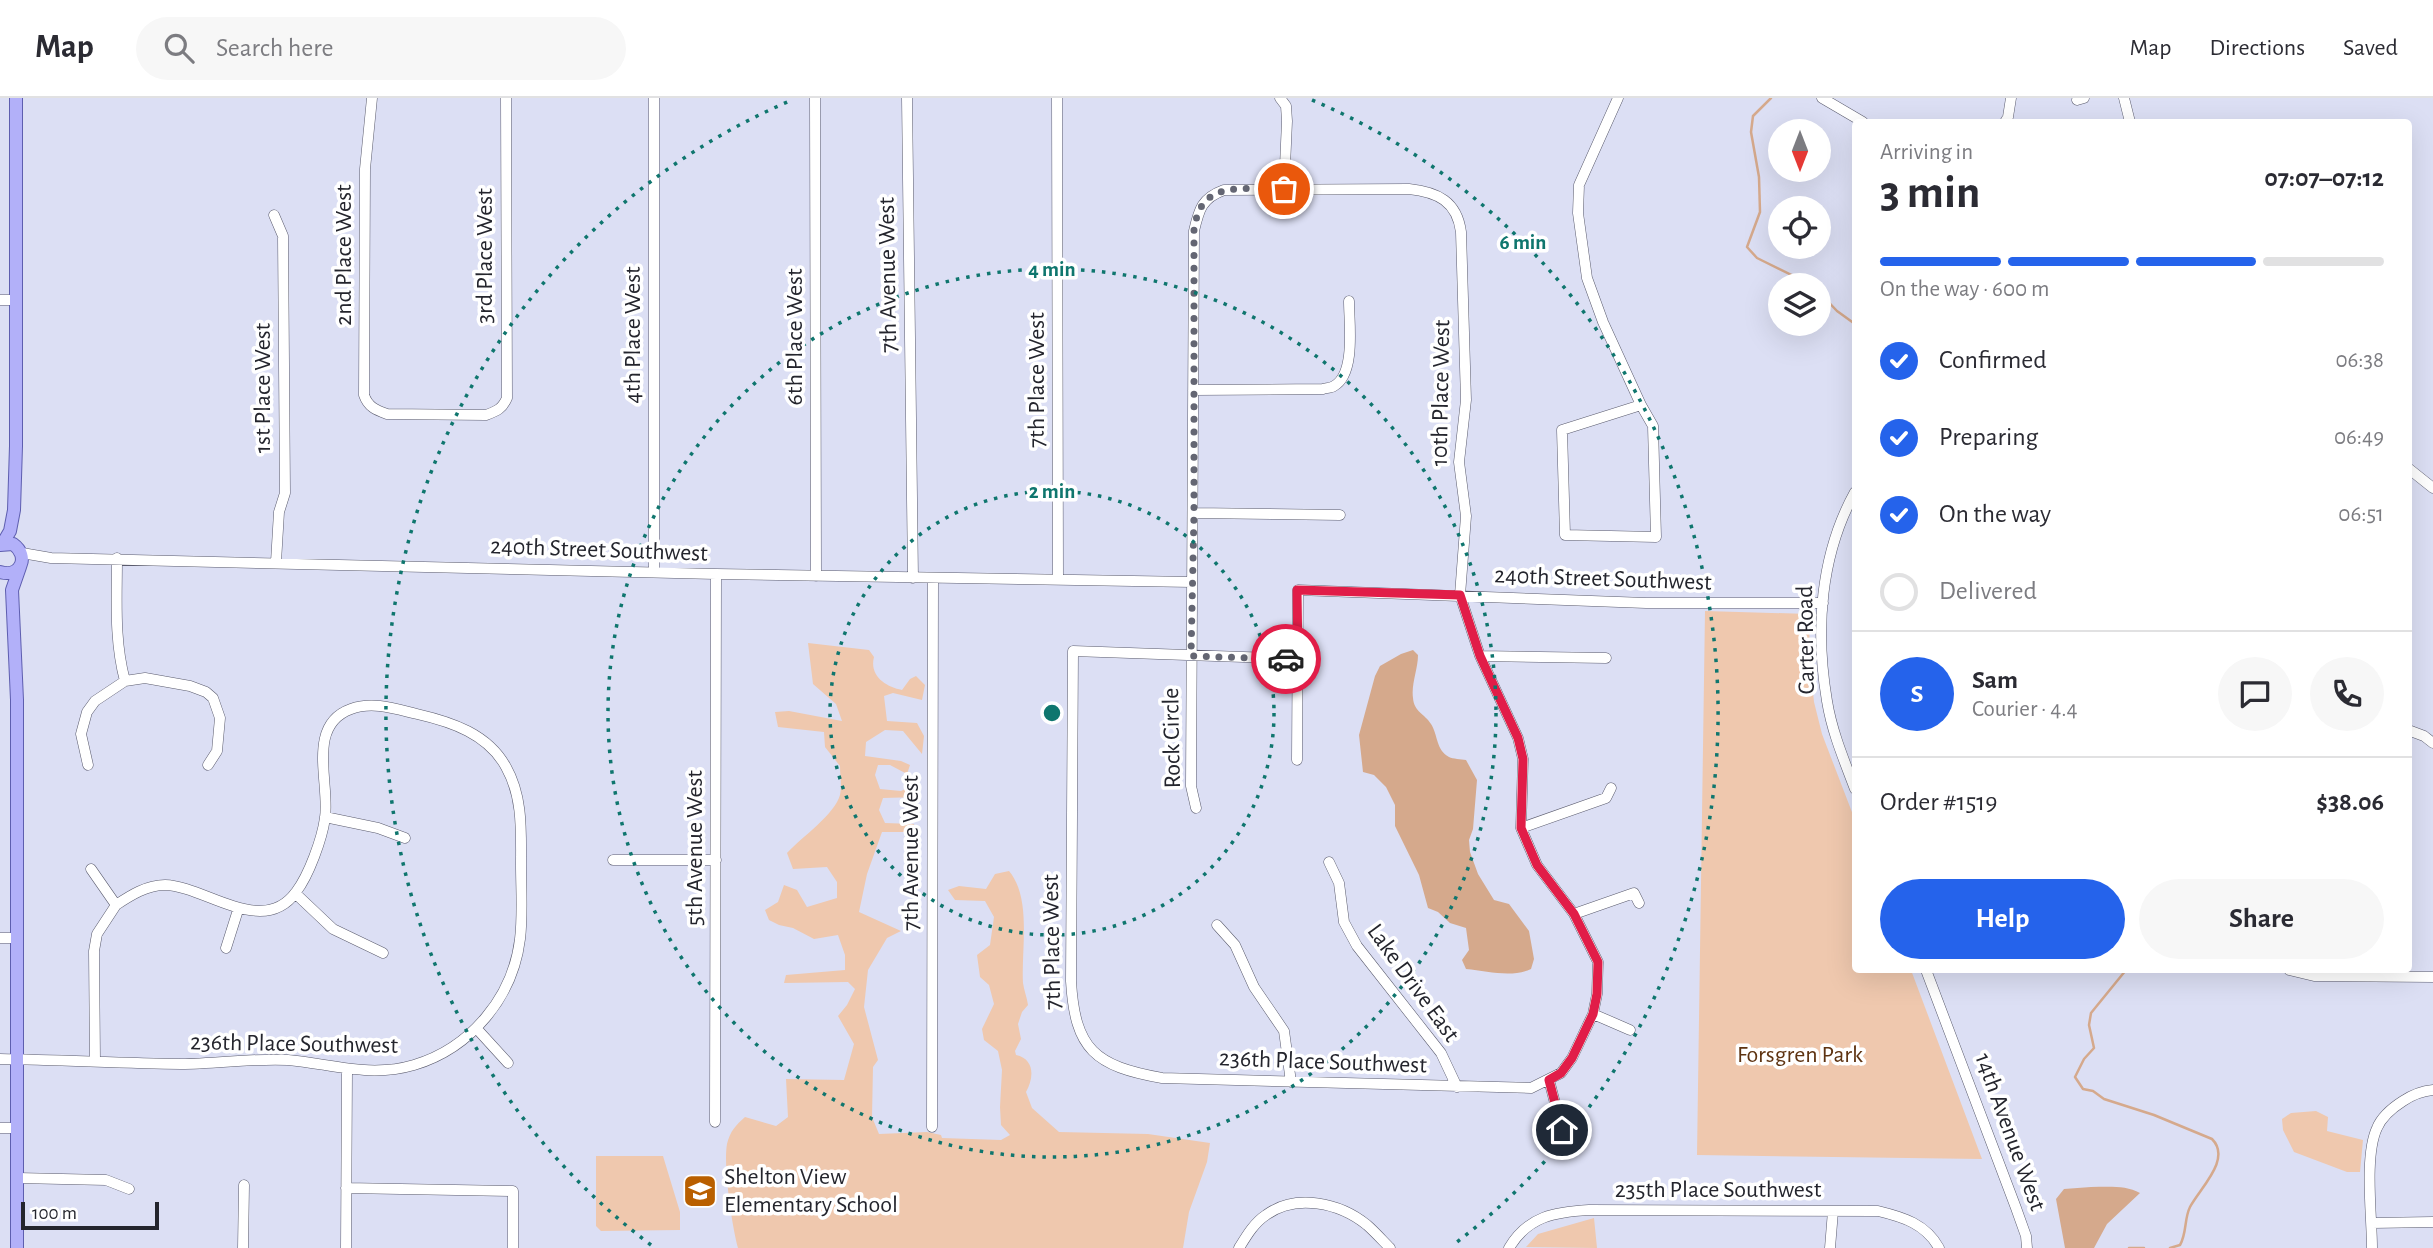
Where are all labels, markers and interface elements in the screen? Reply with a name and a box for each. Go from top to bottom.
search box [136,17,626,80]
icon: search [160,29,198,67]
text: Map [35,31,94,64]
text: Search here [216,35,334,61]
text: Map [2129,36,2171,60]
text: Directions [2209,36,2305,60]
text: Saved [2343,36,2398,60]
north arrow [1768,119,1830,182]
map controls [1768,119,1831,336]
text: Arriving in [1880,141,1973,164]
pin [1254,159,1314,219]
text: 07:07–07:12 [2264,165,2384,191]
icon: bag [1265,170,1303,208]
text: 3 min [1880,170,1980,216]
street label: 2nd Place West [332,184,356,326]
street label: 3rd Place West [473,188,497,324]
street label: 7th Avenue West [875,196,901,353]
button: locate [1768,196,1831,259]
text: 6 min [1500,232,1546,253]
text: 4 min [1028,259,1076,280]
street label: 4th Place West [621,266,645,404]
street label: 6th Place West [783,268,807,406]
button: layers [1768,273,1831,336]
text: On the way · 600 m [1880,278,2049,301]
street label: 7th Place West [1025,312,1049,448]
street label: 10th Place West [1428,319,1454,467]
street label: 1st Place West [251,322,275,453]
icon: check [1880,342,1918,380]
text: Confirmed [1939,347,2047,373]
text: 06:38 [2335,349,2384,372]
icon: check [1880,419,1918,457]
text: Preparing [1939,424,2038,450]
text: 06:49 [2334,426,2384,449]
text: 2 min [1029,481,1075,502]
icon: check [1880,496,1918,534]
text: On the way [1939,501,2051,527]
text: 06:51 [2338,503,2384,526]
street label: 240th Street Southwest [490,534,709,566]
street label: 240th Street Southwest [1494,563,1713,595]
text: Delivered [1939,578,2037,604]
street label: Carter Road [1793,585,1819,695]
courier [1251,624,1321,694]
icon: car [1267,640,1305,678]
button: chat [2218,657,2292,731]
button: phone [2310,657,2384,731]
text: Sam [1972,667,2018,693]
text: S [1911,681,1923,707]
street label: Rock Circle [1159,687,1185,789]
text: Courier · 4.4 [1972,698,2078,721]
centre of rings [1040,701,1064,725]
street label: 5th Avenue West [683,770,707,926]
street label: 7th Avenue West [899,775,923,931]
text: Order #1519 [1880,789,1997,815]
text: $38.06 [2316,789,2384,815]
street label: 7th Place West [1039,874,1065,1010]
button: Help [1880,879,2125,959]
button: Share [2139,879,2384,959]
street label: Lake Drive East [1362,920,1464,1047]
street label: 236th Place Southwest [190,1030,398,1058]
park label: Forsgren Park [1737,1043,1863,1067]
street label: 236th Place Southwest [1219,1046,1428,1078]
street label: 14th Avenue West [1970,1050,2050,1214]
pin [1532,1100,1592,1160]
icon: home [1543,1111,1581,1149]
place label: Shelton View Elementary School [724,1165,898,1217]
school or university icon: Shelton View Elementary School [681,1172,719,1210]
street label: 235th Place Southwest [1615,1178,1822,1202]
scale bar [21,1199,159,1231]
text: 100 m [32,1204,77,1223]

